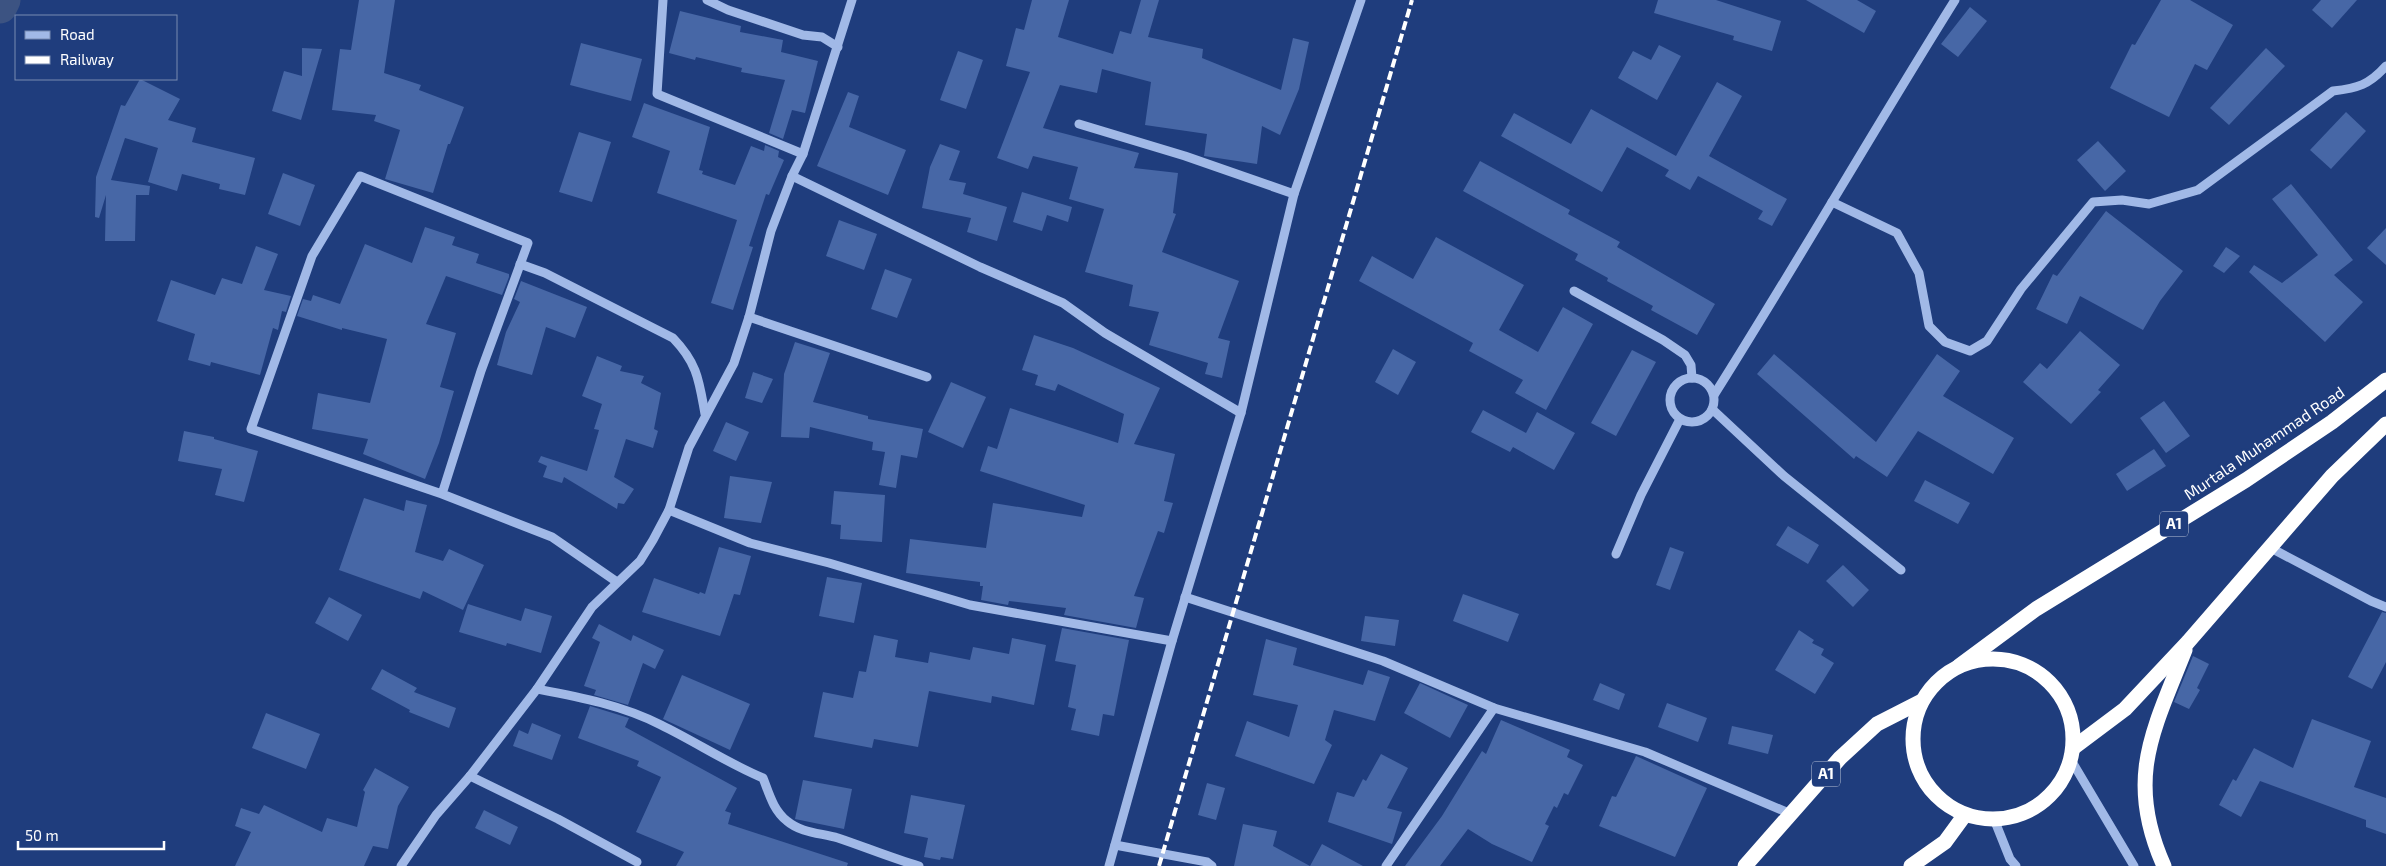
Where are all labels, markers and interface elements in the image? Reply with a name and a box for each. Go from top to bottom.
legend [15,15,178,80]
text: Road [60,25,95,43]
text: Railway [60,50,114,68]
street label: Murtala Muhammad Road [2180,382,2347,503]
road number: A1 [2160,512,2188,536]
road number: A1 [1812,762,1840,786]
scale bar [18,818,164,850]
text: 50 m [25,826,59,844]

